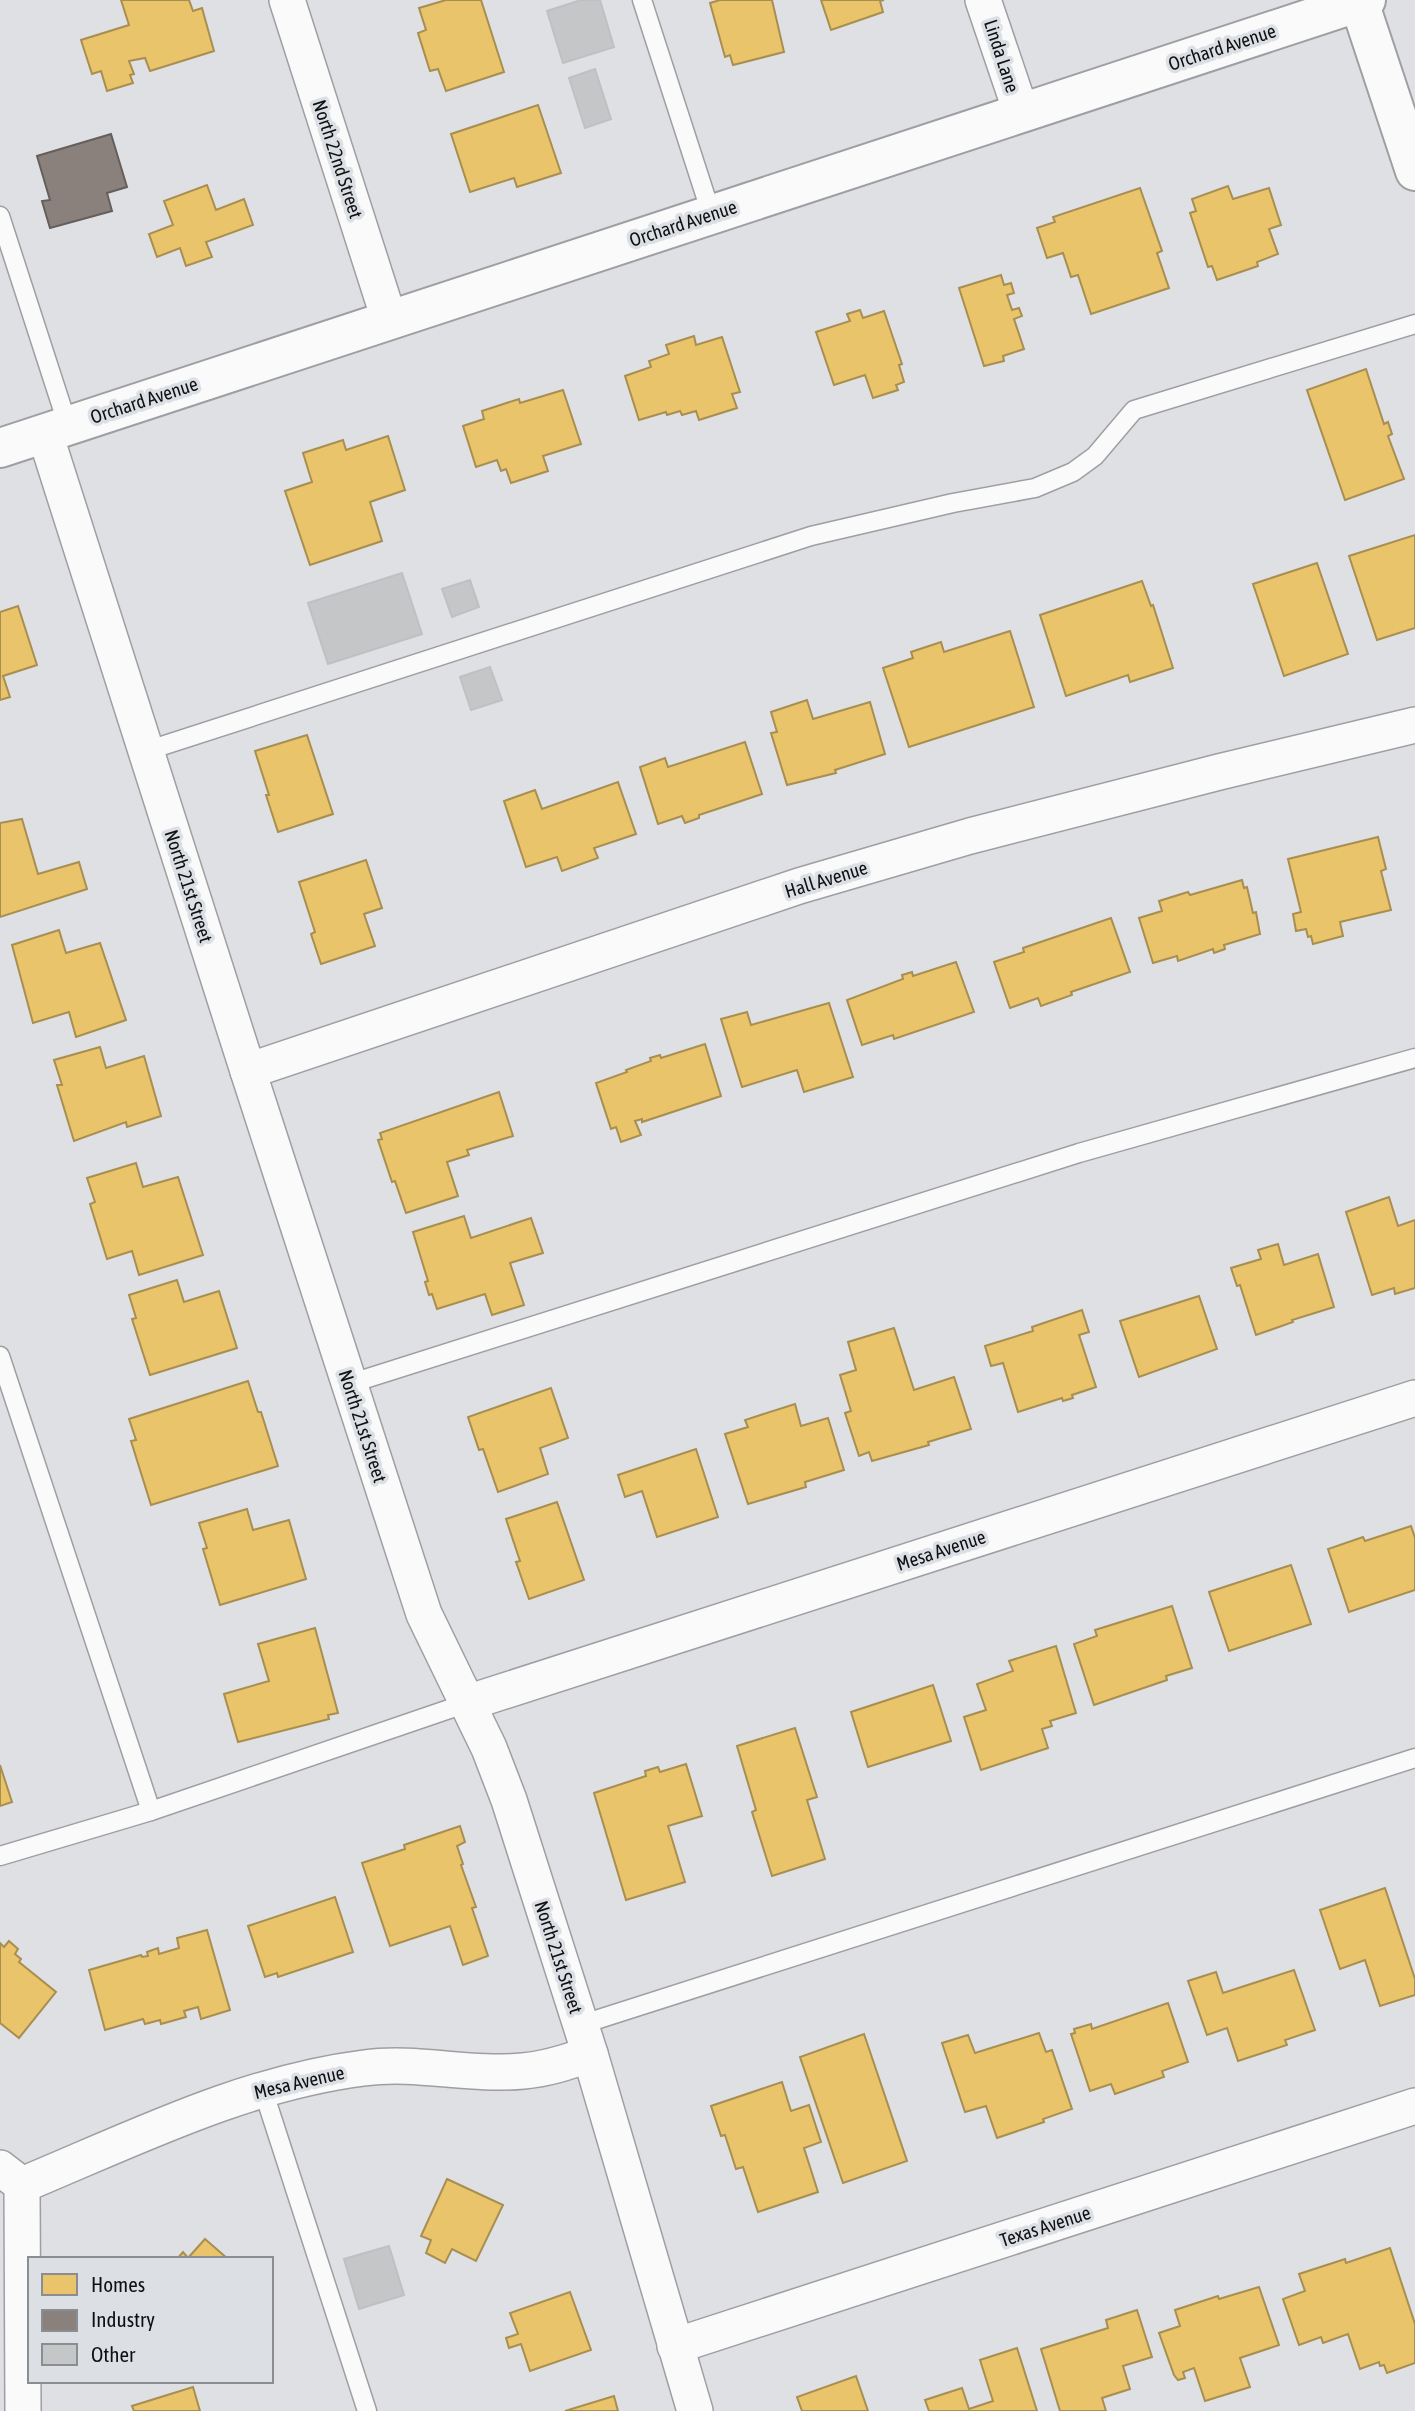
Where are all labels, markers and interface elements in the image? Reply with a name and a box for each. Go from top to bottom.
street label: Linda Lane [980,17,1024,95]
street label: Orchard Avenue [1166,19,1278,75]
street label: North 22nd Street [309,97,367,221]
street label: Orchard Avenue [627,195,739,251]
street label: Orchard Avenue [88,372,200,428]
street label: North 21st Street [160,827,218,945]
street label: Hall Avenue [782,856,870,902]
street label: North 21st Street [334,1367,392,1485]
street label: Mesa Avenue [894,1525,988,1575]
street label: North 21st Street [530,1898,588,2016]
street label: Mesa Avenue [252,2061,346,2103]
street label: Texas Avenue [997,2201,1093,2251]
legend [28,2257,273,2383]
text: Homes [91,2272,145,2296]
text: Industry [91,2307,155,2331]
text: Other [91,2342,136,2366]

